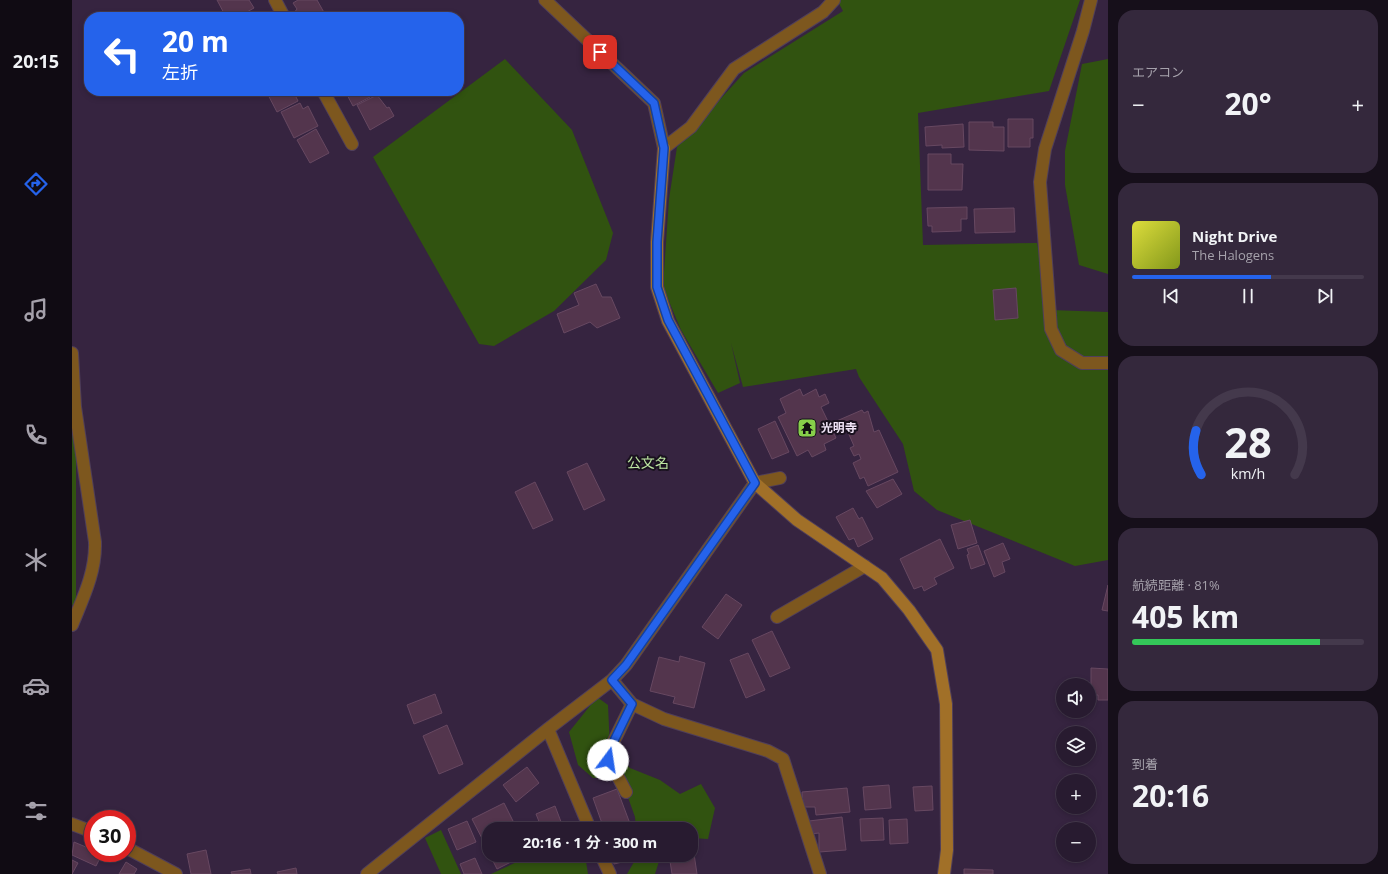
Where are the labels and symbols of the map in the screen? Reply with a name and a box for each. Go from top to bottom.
pin [583,35,617,69]
temple icon: 光明寺 [796,417,818,439]
place label: 光明寺 [821,419,857,436]
district label: 公文名 [627,453,669,472]
position arrow [587,739,629,781]
speed limit sign: 30 [84,810,136,862]

